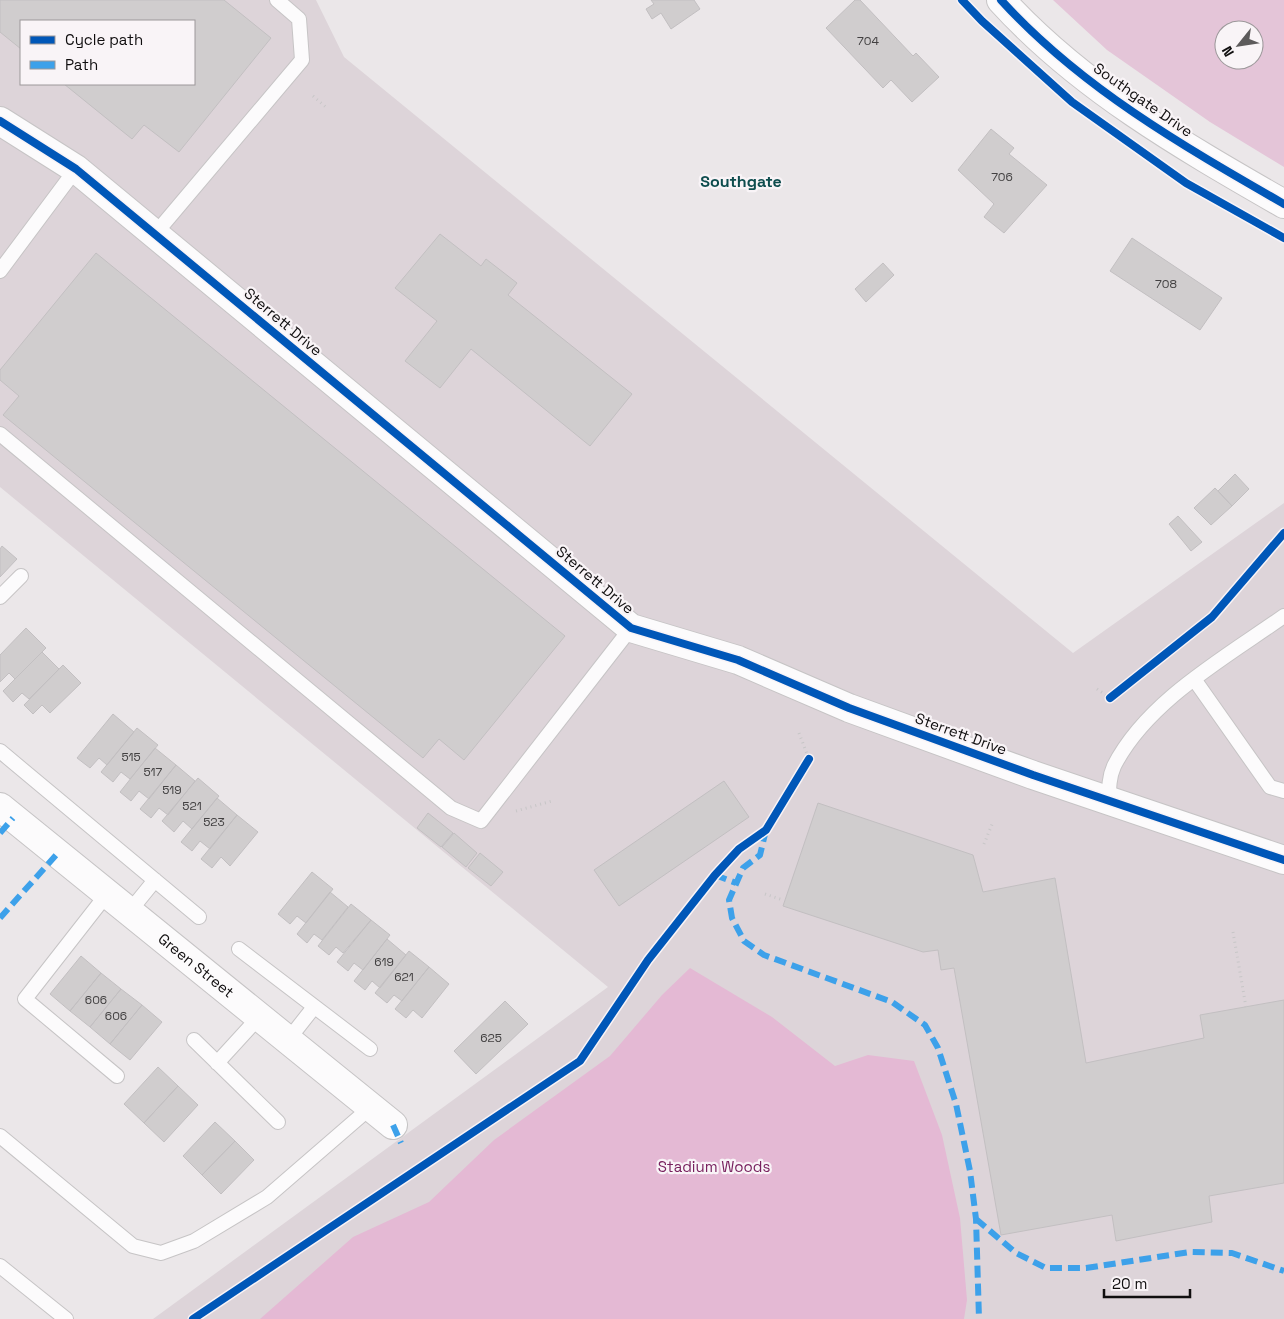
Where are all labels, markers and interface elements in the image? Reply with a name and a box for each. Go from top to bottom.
legend [20,20,195,85]
north arrow [1214,20,1264,70]
text: Cycle path [65,30,143,49]
house number: 704 [857,33,879,49]
text: N [1218,43,1238,60]
text: Path [65,55,98,74]
street label: Southgate Drive [1090,58,1197,141]
house number: 706 [991,169,1013,185]
district label: Southgate [700,171,782,192]
house number: 708 [1155,276,1177,292]
street label: Sterrett Drive [240,283,326,360]
street label: Sterrett Drive [552,541,638,618]
street label: Sterrett Drive [913,708,1010,759]
house number: 515 [121,749,141,765]
house number: 517 [144,764,163,780]
house number: 519 [162,782,182,798]
house number: 521 [182,798,202,814]
house number: 523 [203,814,225,830]
street label: Green Street [154,929,238,1002]
house number: 619 [374,954,394,970]
house number: 621 [394,969,414,985]
house number: 606 [85,992,107,1008]
house number: 606 [105,1008,127,1024]
house number: 625 [480,1030,502,1046]
park label: Stadium Woods [658,1157,770,1176]
scale bar [1104,1266,1190,1298]
text: 20 m [1112,1274,1147,1293]

